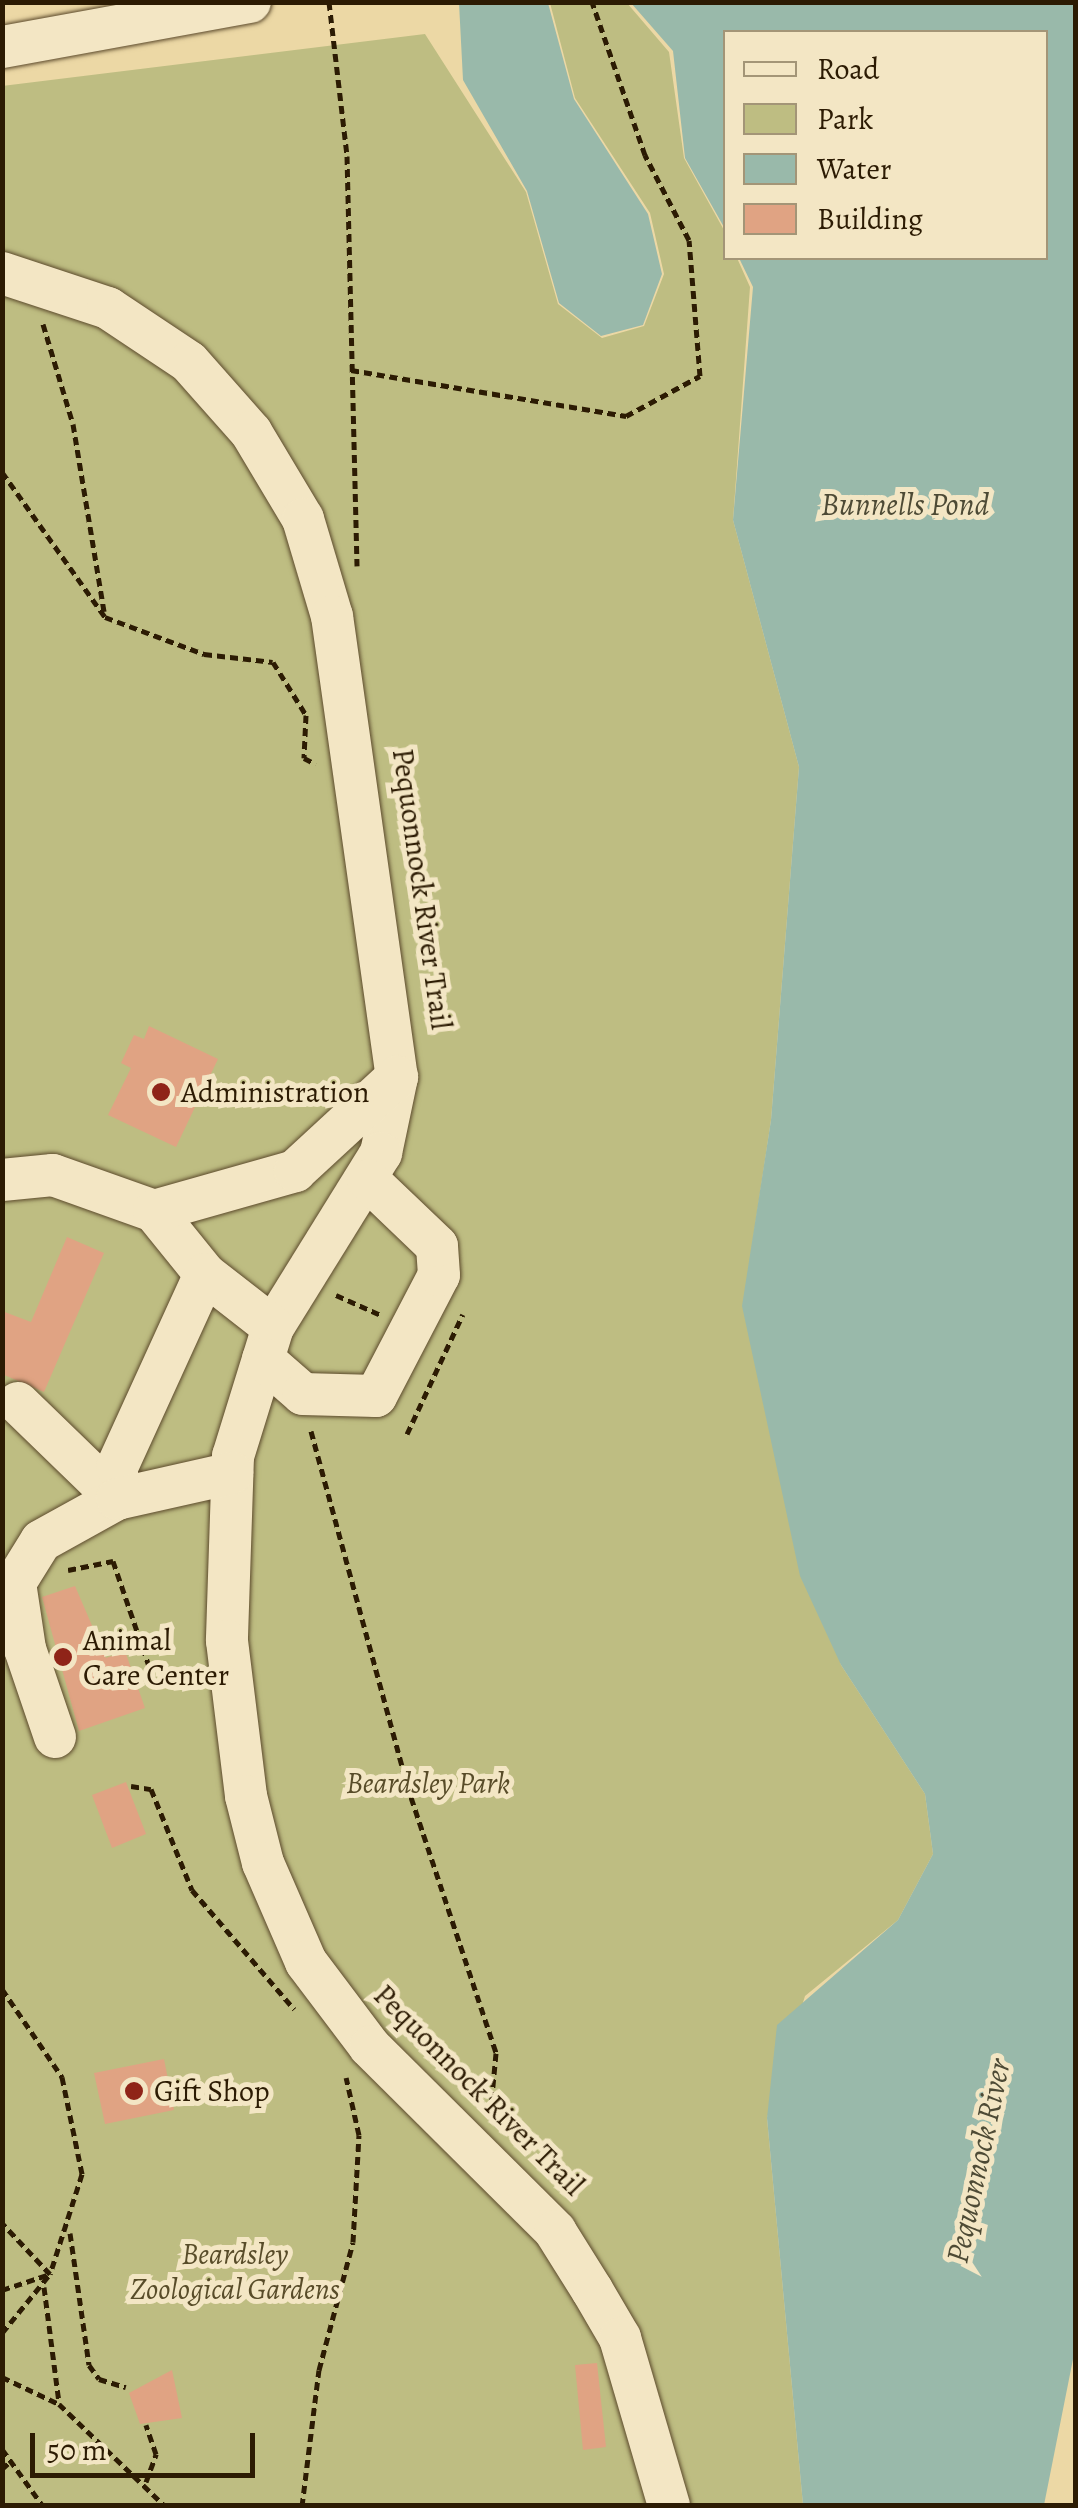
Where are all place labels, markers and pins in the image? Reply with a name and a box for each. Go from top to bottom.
place label: Administration [181,1074,369,1110]
marker: Administration [150,1081,172,1103]
place label: Animal Care Center [83,1622,229,1692]
marker: Animal Care Center [52,1646,74,1668]
place label: Gift Shop [154,2073,270,2109]
marker: Gift Shop [123,2080,145,2102]

